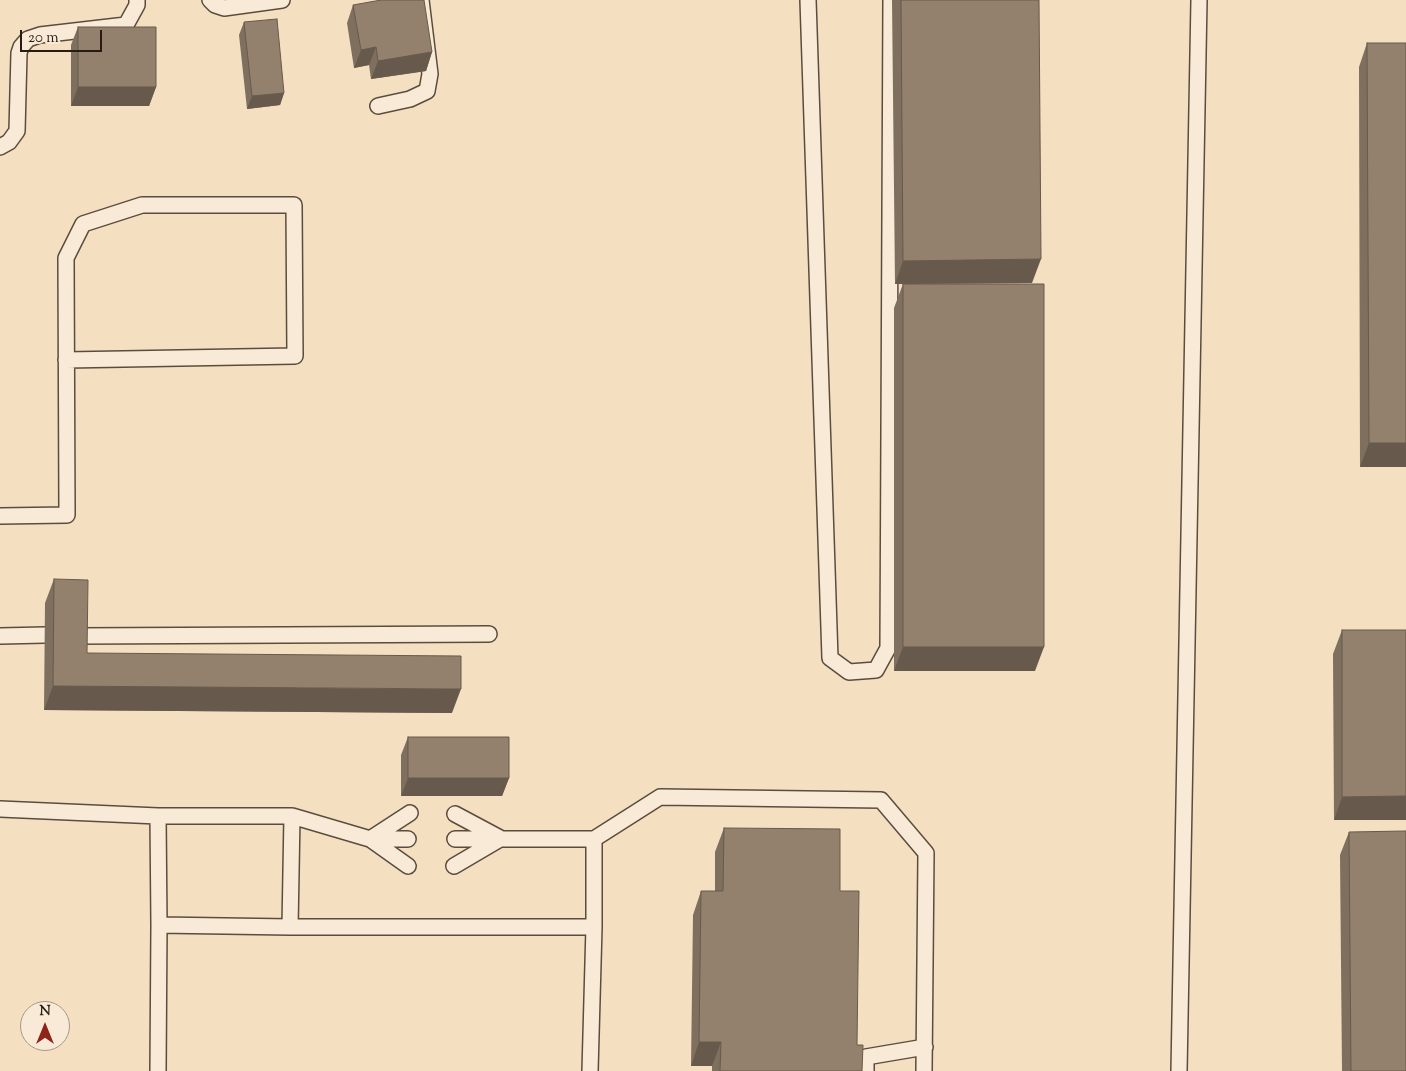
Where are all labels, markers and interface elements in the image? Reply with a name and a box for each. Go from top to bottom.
scale bar [22,20,105,52]
text: 20 m [28,28,59,49]
north arrow [20,1001,70,1051]
text: N [39,1002,51,1022]

